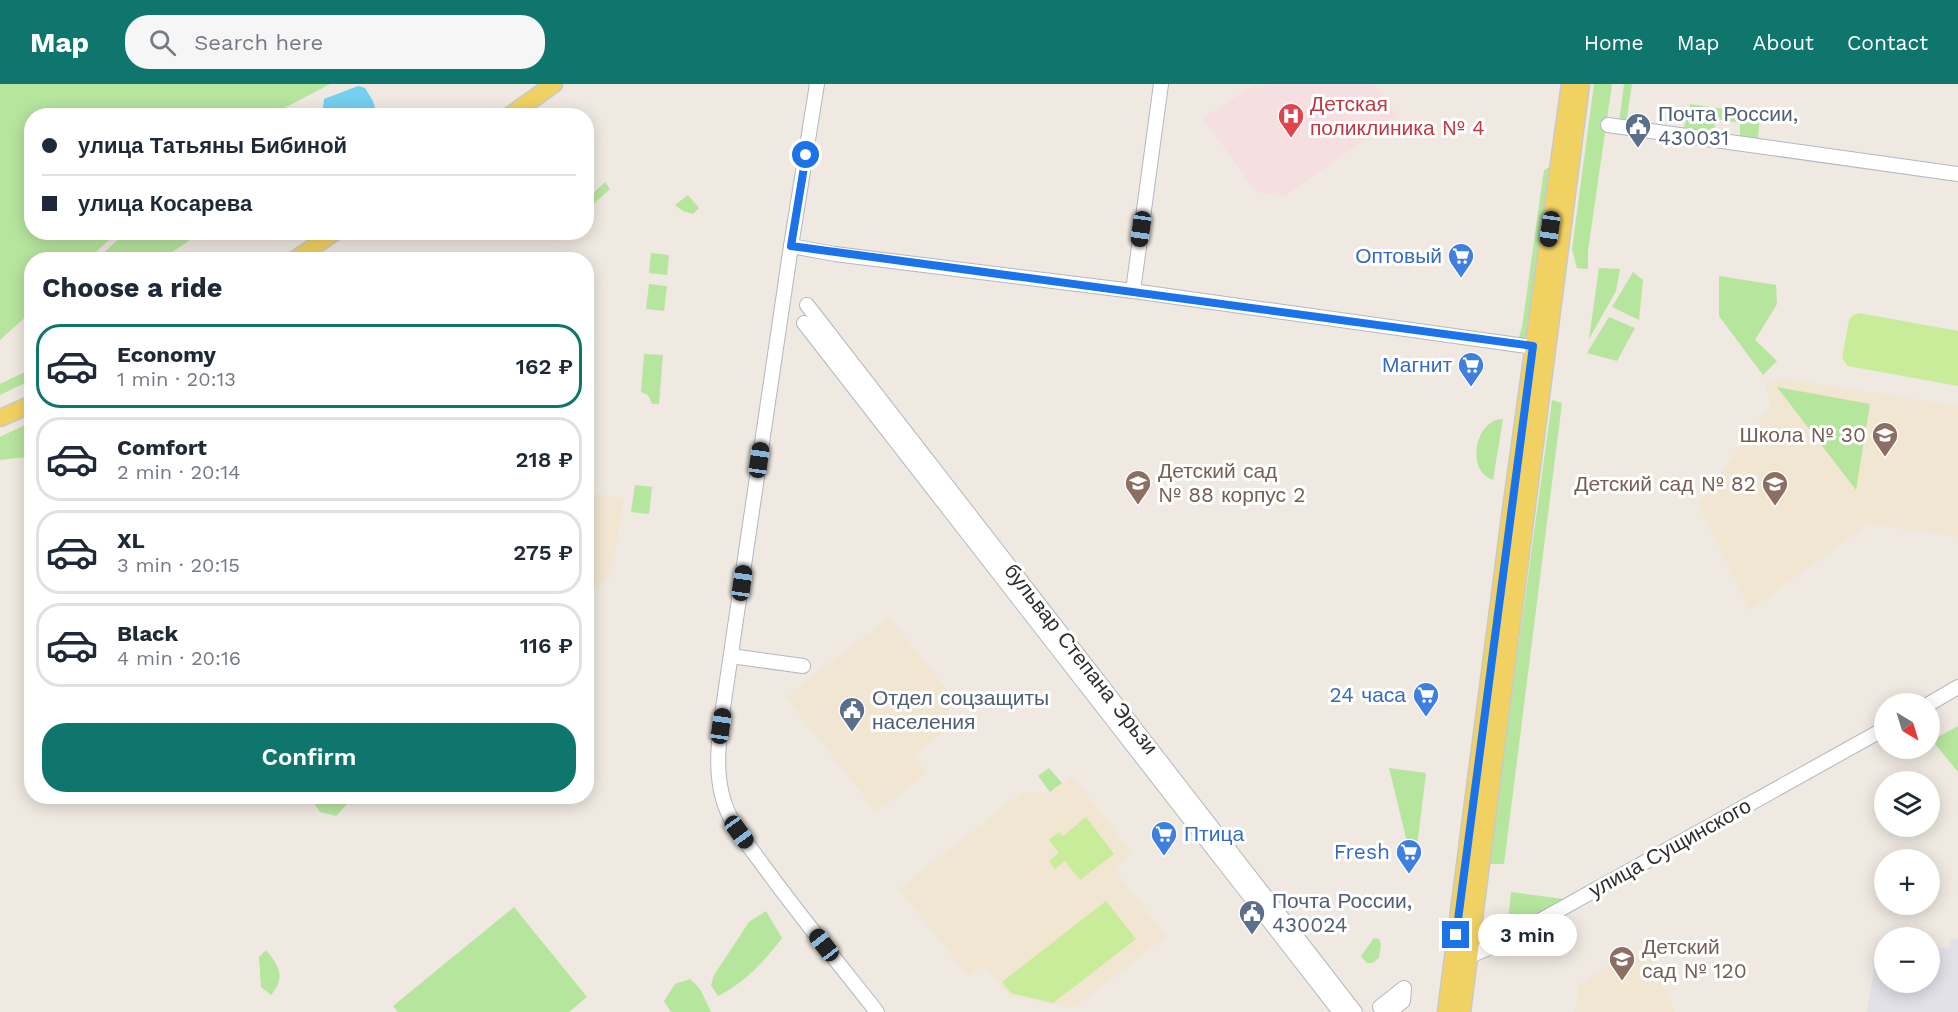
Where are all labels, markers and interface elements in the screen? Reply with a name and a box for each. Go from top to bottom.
search box [125,15,545,69]
text: Map [30,26,89,59]
icon: search [146,26,179,59]
text: Search here [194,30,323,55]
text: Home [1584,30,1644,55]
text: Map [1677,30,1720,55]
text: About [1753,30,1814,55]
text: Contact [1847,30,1928,55]
place label: Детская поликлиника № 4 [1310,91,1485,140]
hospital icon: Детская поликлиника № 4 [1276,101,1306,139]
place label: Почта России, 430031 [1658,101,1798,150]
public building icon: Почта России, 430031 [1623,111,1653,149]
text: улица Татьяны Бибиной [78,133,347,158]
route start [792,141,819,168]
text: улица Косарева [78,191,252,216]
car [1130,210,1152,248]
car [1539,210,1561,248]
supermarket icon: Оптовый [1446,241,1476,279]
place label: Оптовый [1355,243,1442,268]
text: Choose a ride [42,272,222,304]
icon: car [45,339,99,393]
text: Economy [117,342,216,367]
supermarket icon: Магнит [1456,350,1486,388]
place label: Магнит [1382,352,1452,377]
text: 162 ₽ [516,354,573,379]
text: 1 min · 20:13 [117,367,236,391]
school or university icon: Школа № 30 [1870,420,1900,458]
place label: Школа № 30 [1740,422,1866,447]
icon: car [45,432,99,486]
text: Comfort [117,435,207,460]
car [748,441,770,479]
text: 218 ₽ [516,447,573,472]
place label: Детский сад № 88 корпус 2 [1158,458,1306,507]
text: 2 min · 20:14 [117,460,240,484]
school or university icon: Детский сад № 88 корпус 2 [1123,468,1153,506]
school or university icon: Детский сад № 82 [1760,469,1790,507]
place label: Детский сад № 82 [1574,471,1756,496]
icon: car [45,525,99,579]
text: XL [117,528,145,553]
text: 275 ₽ [513,540,573,565]
text: 3 min · 20:15 [117,553,240,577]
street label: бульвар Степана Эрьзи [999,558,1164,759]
car [731,564,753,602]
icon: car [45,618,99,672]
text: Black [117,621,178,646]
text: 116 ₽ [520,633,573,658]
text: 4 min · 20:16 [117,646,241,670]
supermarket icon: 24 часа [1411,680,1441,718]
place label: 24 часа [1330,682,1406,707]
place label: Отдел соцзащиты населения [872,685,1049,734]
north arrow [1874,693,1940,759]
map controls [1874,693,1940,993]
public building icon: Отдел соцзащиты населения [837,695,867,733]
car [710,707,732,745]
button: Confirm [42,723,576,792]
button: layers [1874,771,1940,837]
street label: улица Сущинского [1584,793,1755,903]
car [721,812,757,852]
supermarket icon: Птица [1149,819,1179,857]
place label: Птица [1184,821,1244,846]
supermarket icon: Fresh [1394,837,1424,875]
place label: Fresh [1334,839,1390,864]
button: + [1874,849,1940,915]
place label: Почта России, 430024 [1272,888,1412,937]
public building icon: Почта России, 430024 [1237,898,1267,936]
callout: 3 min [1477,914,1576,956]
route end [1442,921,1469,948]
text: 3 min [1500,923,1555,947]
car [806,925,842,965]
button: − [1874,927,1940,993]
place label: Детский сад № 120 [1642,934,1747,983]
school or university icon: Детский сад № 120 [1607,944,1637,982]

